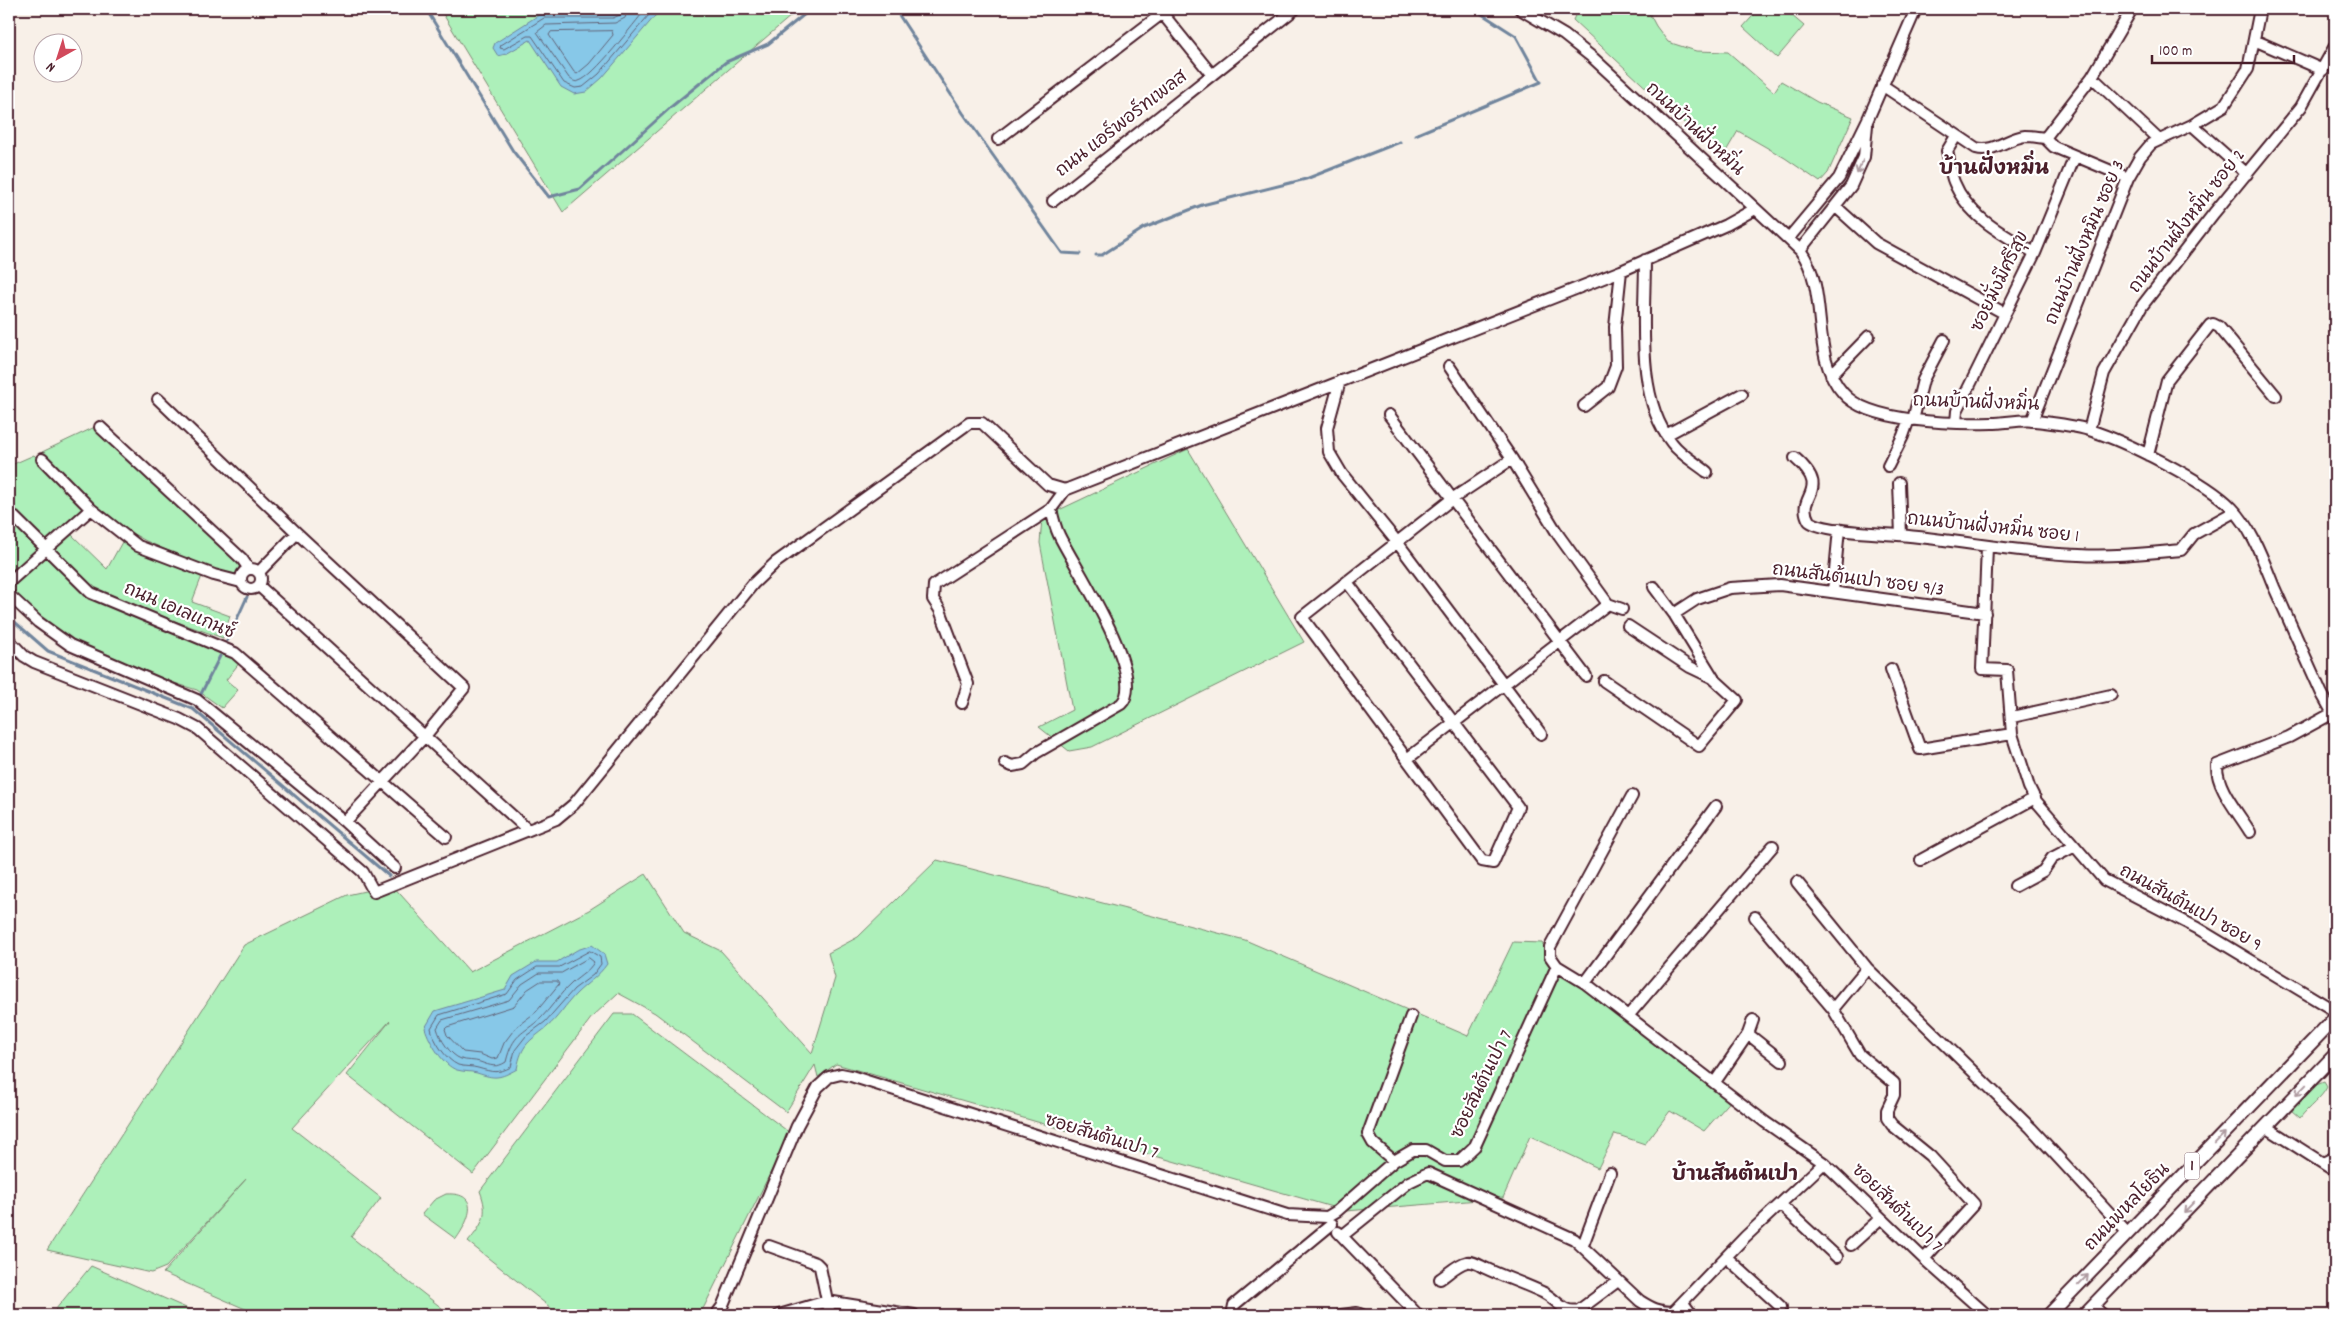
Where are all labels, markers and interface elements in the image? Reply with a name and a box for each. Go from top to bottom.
north arrow [32,32,82,82]
scale bar [2152,32,2294,64]
text: 100 m [2159,41,2192,63]
text: N [42,57,60,76]
street label: ถนน แอร์พอร์ทเพลส [1049,63,1194,184]
street label: ถนนบ้านฝั่งหมิ่น [1639,72,1754,182]
street label: ถนนบ้านฝั่งหมิ่น ซอย 2 [2118,140,2252,299]
district label: บ้านฝั่งหมิ่น [1939,150,2050,184]
street label: ถนนบ้านฝั่งหมิน ซอย 3 [2033,154,2132,329]
one-way arrow [1854,159,1864,174]
street label: ซอยมั่งมีศรีสุข [1959,224,2036,337]
street label: ถนนบ้านฝั่งหมิ่น [1912,382,2040,419]
street label: ถนนบ้านฝั่งหมิ่น ซอย 1 [1906,500,2081,550]
street label: ถนนสันต้นเปา ซอย 9/3 [1771,556,1945,604]
street label: ถนน เอเลแกนซ์ [120,575,240,647]
street label: ถนนสันต้นเปา ซอย 9 [2114,858,2267,959]
street label: ซอยสันต้นเปา 7 [1444,1026,1520,1143]
one-way arrow [2295,1084,2307,1096]
street label: ซอยสันต้นเปา 7 [1041,1107,1162,1167]
one-way arrow [2214,1131,2226,1144]
road number: 1 [2184,1152,2200,1180]
street label: ถนนพหลโยธิน [2077,1156,2176,1258]
street label: ซอยสันต้นเปา 7 [1845,1158,1949,1259]
district label: บ้านสันต้นเปา [1672,1160,1798,1190]
one-way arrow [2183,1201,2195,1213]
one-way arrow [2077,1274,2089,1286]

